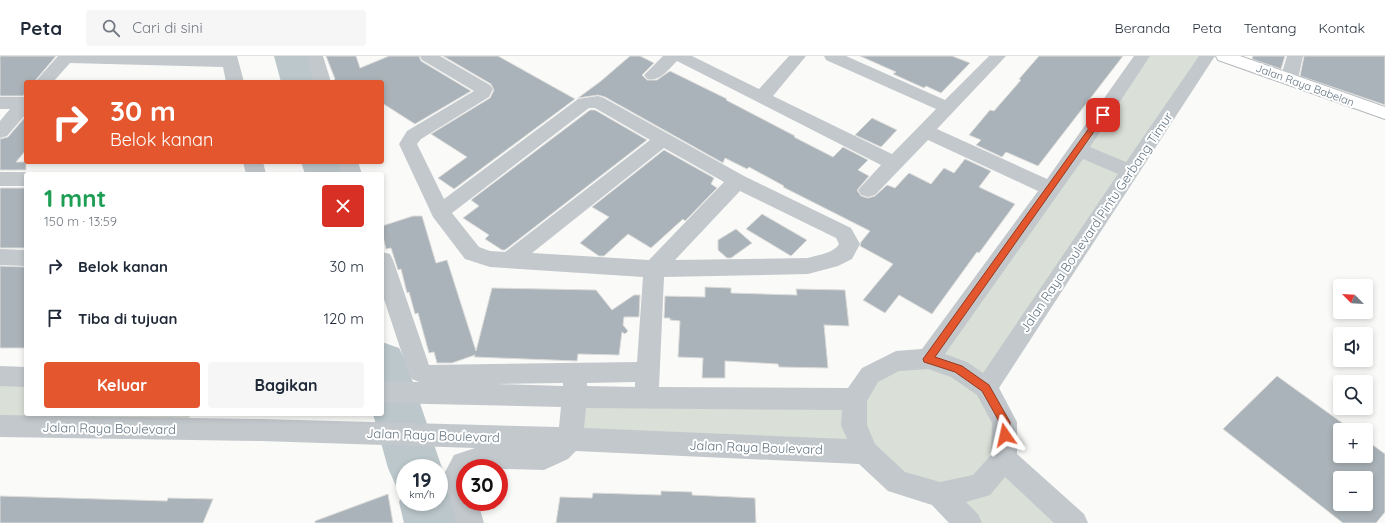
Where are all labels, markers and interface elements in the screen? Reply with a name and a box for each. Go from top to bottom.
search box [86,10,366,46]
text: Peta [20,16,62,40]
icon: search [100,17,122,39]
text: Cari di sini [132,18,203,37]
text: Beranda [1115,19,1170,37]
text: Peta [1192,19,1222,37]
text: Tentang [1244,19,1297,37]
text: Kontak [1319,19,1365,37]
street label: Jalan Raya Babelan [1254,61,1356,109]
text: 30 m [110,93,176,128]
icon: right [44,96,96,148]
pin [1086,98,1120,132]
icon: arrive [1092,104,1114,126]
street label: Jalan Raya Boulevard Pintu Gerbang Timur [1016,109,1176,335]
text: Belok kanan [110,128,213,151]
text: 1 mnt [44,183,106,213]
button: close [322,185,364,227]
text: 150 m · 13:59 [44,213,117,229]
icon: right [44,255,66,277]
text: Belok kanan [78,257,168,276]
text: 30 m [329,257,364,276]
north arrow [1333,279,1373,319]
map controls [1333,279,1373,511]
icon: arrive [44,307,66,329]
text: Tiba di tujuan [78,309,177,328]
text: 120 m [323,309,364,328]
button: sound [1333,327,1373,367]
button: Keluar [44,362,200,408]
button: Bagikan [208,362,364,408]
button: search [1333,375,1373,415]
position arrow [984,414,1026,456]
street label: Jalan Raya Boulevard [42,419,176,437]
button: + [1333,423,1373,463]
street label: Jalan Raya Boulevard [366,425,500,445]
street label: Jalan Raya Boulevard [689,437,823,457]
speed limit sign: 30 [456,459,508,511]
text: 19 [412,467,432,492]
button: − [1333,471,1373,511]
text: km/h [409,488,435,501]

